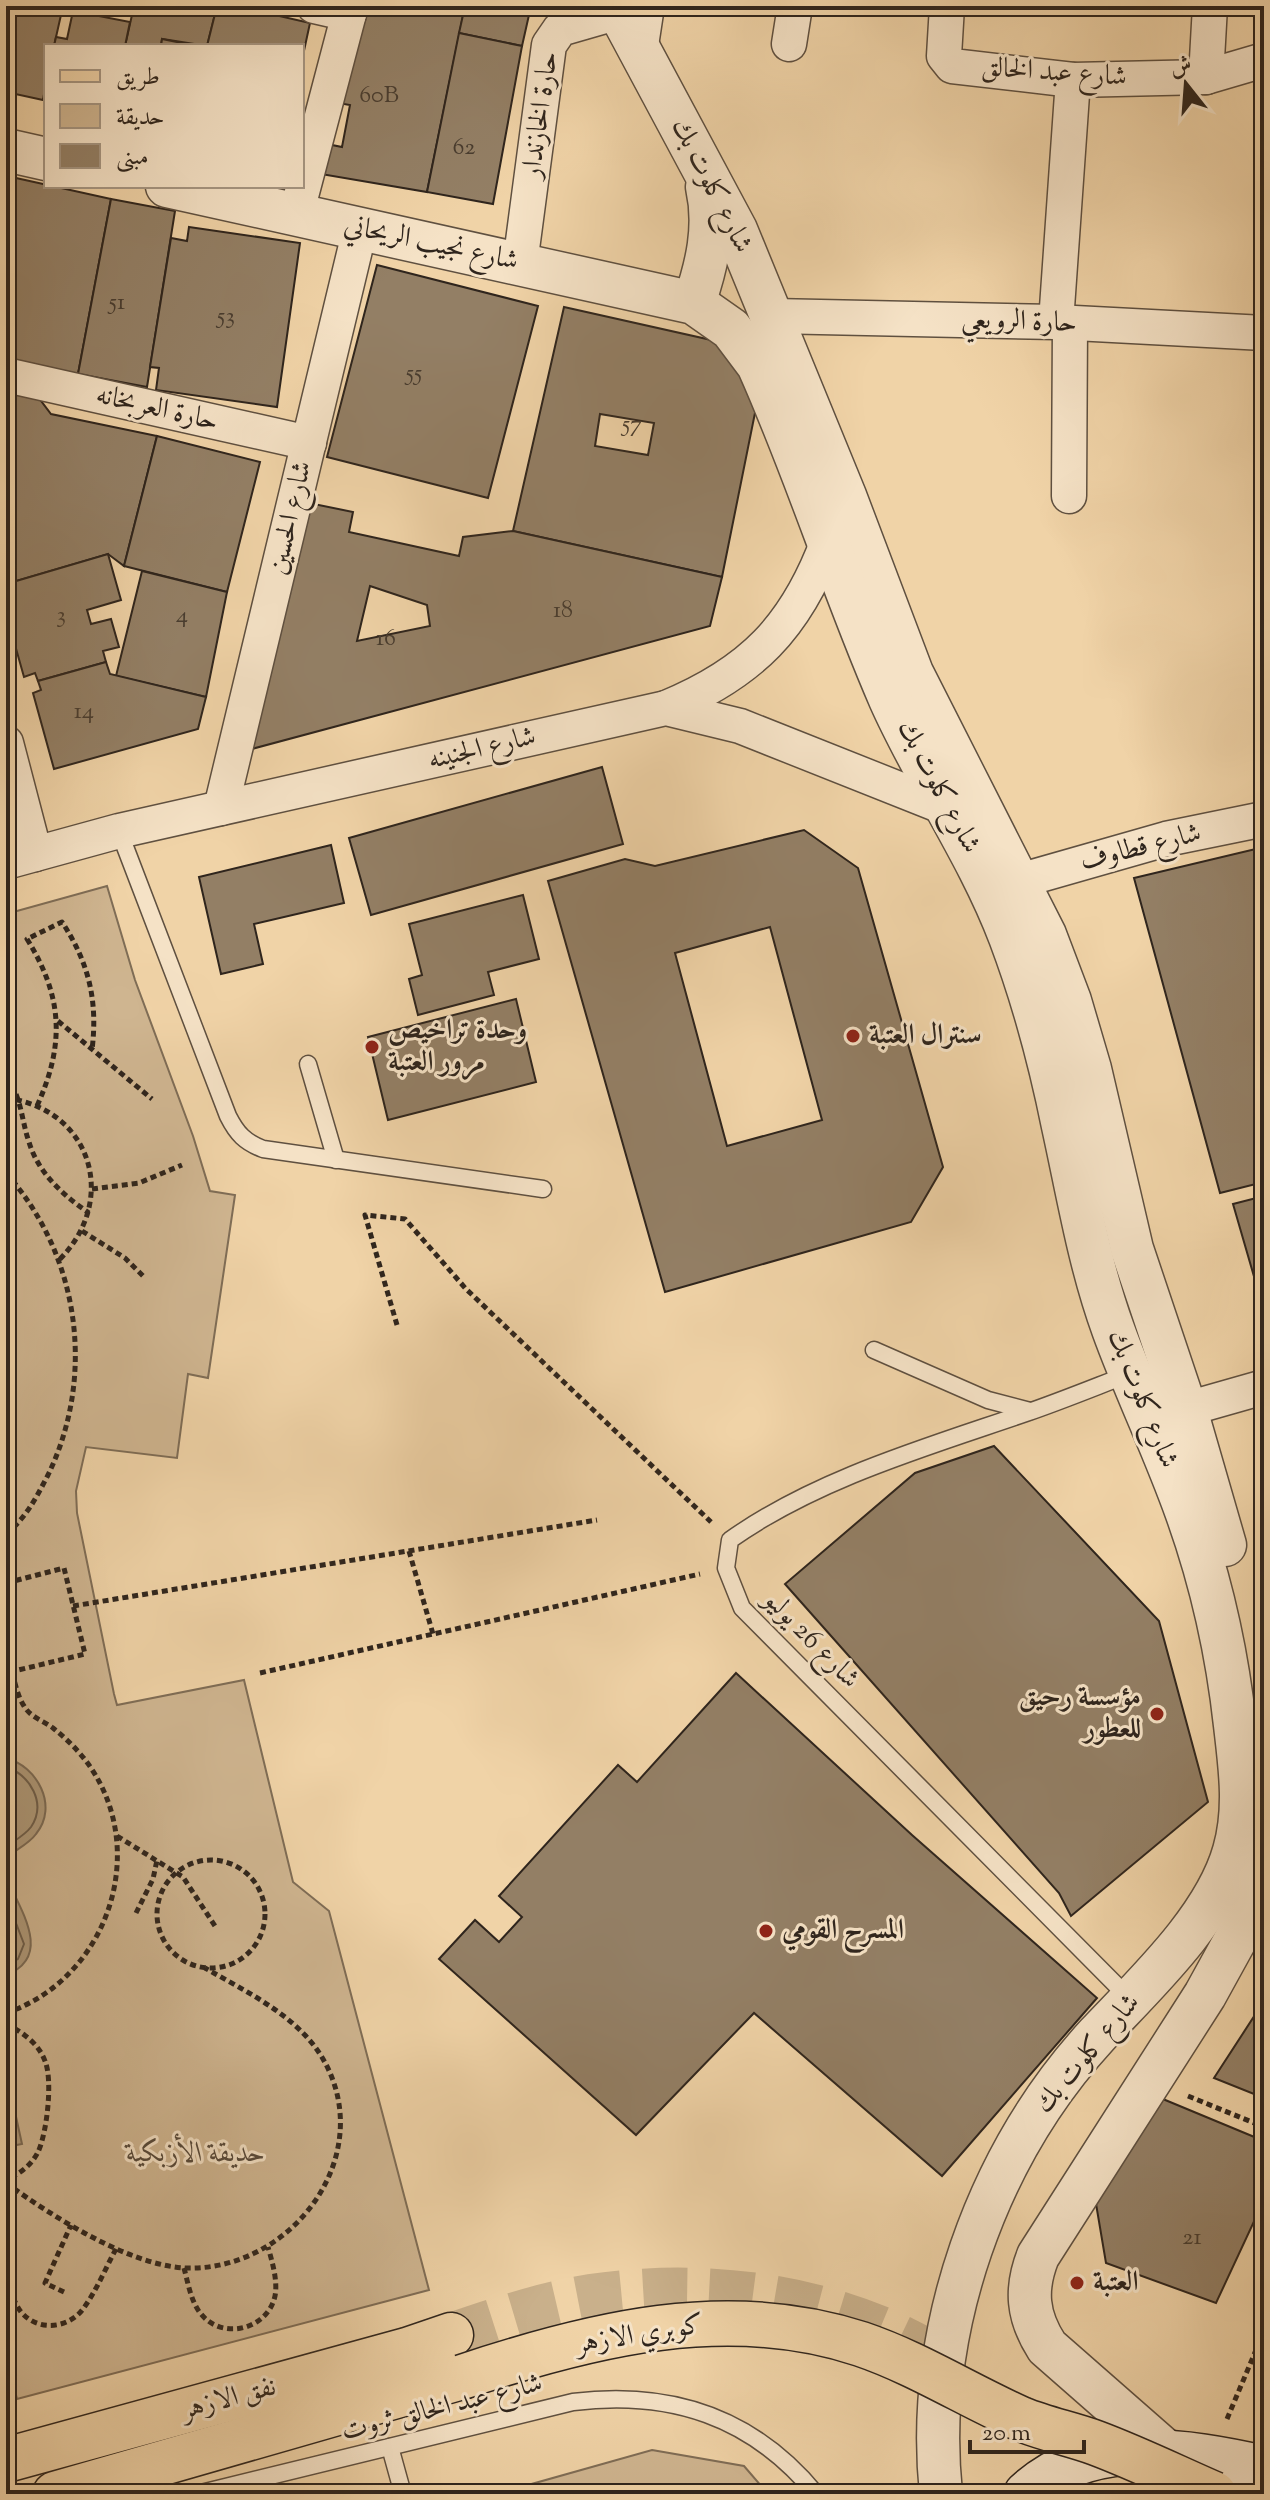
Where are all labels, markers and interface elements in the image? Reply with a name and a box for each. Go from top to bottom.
legend [44,44,304,188]
north arrow [1146,44,1226,124]
street label: شارع عبد الخالق [980,48,1128,99]
street label: حارة الخازندار [512,49,570,184]
text: ش [1166,49,1196,86]
text: طريق [116,61,160,95]
house number: 60B [359,79,399,113]
text: حديقة [116,101,165,135]
street label: شارع كلوت بك [659,112,762,261]
house number: 62 [453,131,475,165]
text: مبنى [116,141,149,175]
street label: شارع نجيب الريحاني [340,206,522,283]
house number: 51 [107,286,125,320]
house number: 53 [215,300,235,334]
street label: حارة الرويعي [960,300,1078,347]
house number: 55 [404,357,422,391]
street label: حارة العربخانه [92,376,222,442]
house number: 57 [620,408,642,442]
street label: شارع الحسين [259,457,324,579]
house number: 18 [553,594,573,628]
house number: 3 [56,599,66,633]
house number: 4 [176,599,188,633]
house number: 16 [376,622,396,656]
house number: 14 [74,695,94,729]
street label: شارع كلوت بك [885,713,990,861]
street label: شارع الجنينه [424,717,540,782]
street label: شارع قطاوف [1076,814,1206,883]
place label: وحدة تراخيص مرور العتبة [388,1011,527,1083]
place label: سنترال العتبة [869,1016,982,1056]
marker: سنترال العتبة [844,1027,862,1045]
marker: وحدة تراخيص مرور العتبة [363,1038,381,1056]
street label: شارع كلوت بك [1095,1324,1188,1475]
street label: شارع 26 يوليو [751,1579,868,1699]
place label: مؤسسة رحيق للعطور [1019,1678,1141,1750]
marker: مؤسسة رحيق للعطور [1148,1705,1166,1723]
place label: المسرح القومي [781,1911,904,1954]
marker: المسرح القومي [757,1922,775,1940]
street label: شارع كلوت بك [1026,1985,1151,2124]
park label: حديقة الأزبكية [123,2133,266,2174]
house number: 21 [1182,2221,1202,2255]
place label: العتبة [1093,2263,1139,2303]
marker: العتبة [1068,2274,1086,2292]
street label: كوبري الازهر [570,2305,707,2365]
street label: شارع عبد الخالق ثروت [337,2364,547,2453]
street label: نفق الازهر [174,2367,281,2432]
scale bar [970,2404,1084,2454]
text: 20 m [982,2417,1031,2451]

